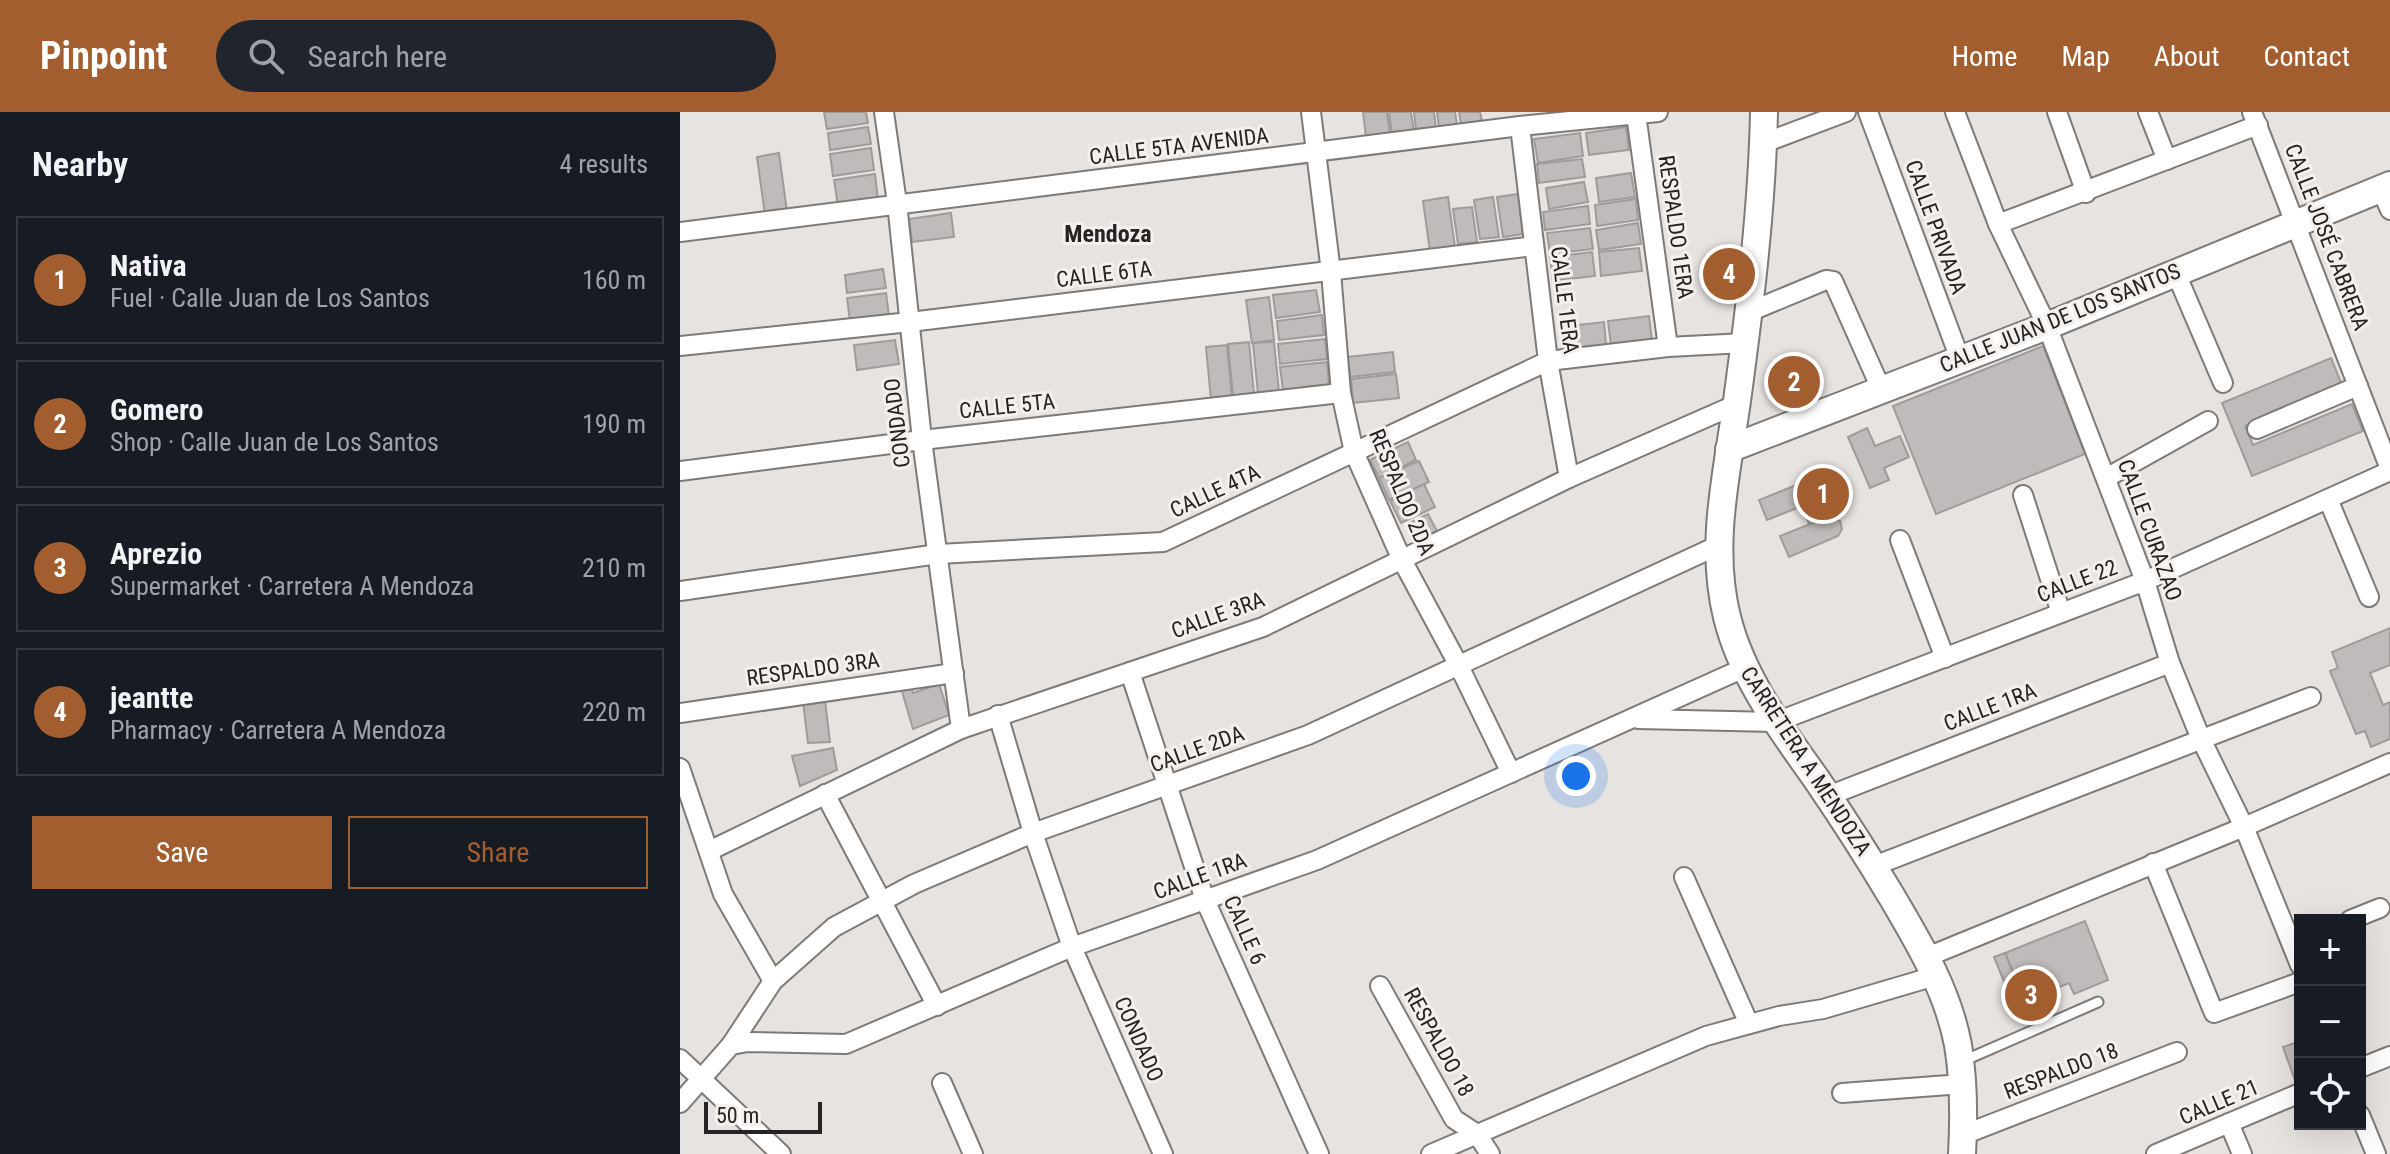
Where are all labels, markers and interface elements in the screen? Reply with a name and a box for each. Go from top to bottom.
search box [216,20,776,92]
text: Pinpoint [40,34,168,78]
icon: search [244,34,288,78]
text: Search here [308,39,447,74]
text: Home [1952,40,2017,73]
text: Map [2061,40,2110,73]
text: About [2154,40,2220,73]
text: Contact [2264,40,2350,73]
street label: CALLE 5TA AVENIDA [1088,123,1270,169]
street label: CALLE JOSÉ CABRERA [2280,140,2374,334]
text: Nearby [32,144,128,184]
text: 4 results [559,149,648,179]
street label: RESPALDO 1ERA [1654,154,1699,301]
street label: CALLE PRIVADA [1900,157,1972,298]
district label: Mendoza [1064,220,1152,248]
pin: 4 [1703,244,1755,304]
street label: CALLE 1ERA [1546,245,1584,356]
text: Nativa [110,248,187,283]
street label: CALLE 6TA [1055,256,1154,292]
street label: CALLE JUAN DE LOS SANTOS [1936,258,2184,378]
text: 1 [53,265,67,295]
text: 160 m [582,265,646,295]
text: Fuel · Calle Juan de Los Santos [110,283,430,313]
pin: 2 [1768,352,1820,412]
street label: CONDADO [879,377,915,469]
street label: CALLE 5TA [958,389,1056,423]
text: Gomero [110,392,203,427]
text: 2 [53,409,67,439]
text: 190 m [582,409,646,439]
street label: RESPALDO 2DA [1364,425,1440,559]
text: Shop · Calle Juan de Los Santos [110,427,439,457]
street label: CALLE CURAZAO [2113,456,2187,604]
street label: CALLE 4TA [1166,459,1264,523]
pin: 1 [1797,464,1849,524]
text: Aprezio [110,536,202,571]
text: 3 [53,553,67,583]
text: 210 m [582,553,646,583]
street label: CALLE 22 [2033,554,2121,608]
text: Supermarket · Carretera A Mendoza [110,571,474,601]
street label: CALLE 3RA [1168,587,1268,643]
street label: RESPALDO 3RA [745,647,881,691]
street label: CARRETERA A MENDOZA [1736,662,1877,860]
street label: CALLE 1RA [1940,678,2040,736]
text: jeantte [110,680,193,715]
text: 4 [53,697,67,727]
text: 220 m [582,697,646,727]
text: Pharmacy · Carretera A Mendoza [110,715,446,745]
street label: CALLE 2DA [1147,720,1248,777]
your location [1556,756,1596,796]
button: Save [32,816,332,889]
button: Share [348,816,648,889]
street label: CALLE 1RA [1150,848,1250,904]
street label: CALLE 6 [1219,892,1271,968]
map controls [2294,914,2366,1130]
button: + [2294,914,2366,986]
pin: 3 [2005,965,2057,1025]
street label: RESPALDO 18 [1399,983,1479,1101]
button: − [2294,986,2366,1058]
street label: CONDADO [1109,993,1169,1085]
street label: RESPALDO 18 [2000,1038,2122,1104]
button: locate [2294,1058,2366,1130]
street label: CALLE 21 [2176,1074,2262,1130]
scale bar [704,1098,822,1134]
text: 50 m [716,1103,759,1128]

